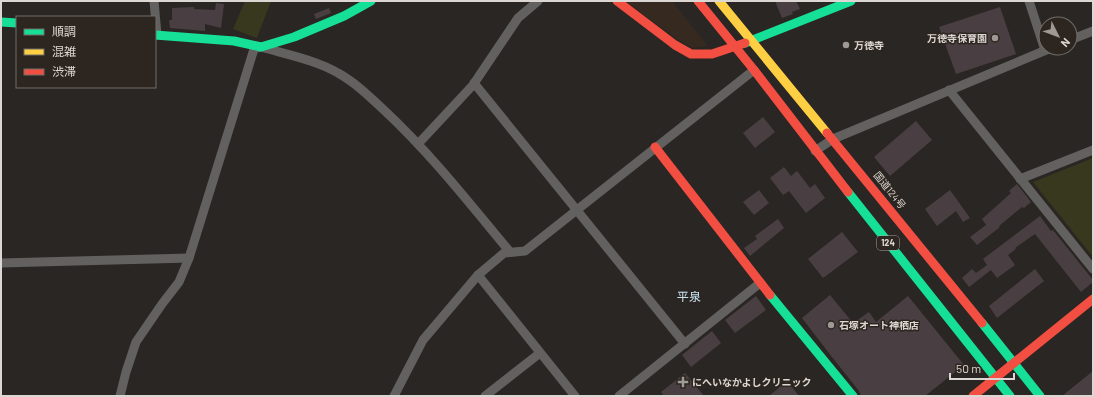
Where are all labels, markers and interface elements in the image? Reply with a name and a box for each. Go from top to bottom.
legend [16,16,156,88]
north arrow [1038,16,1078,56]
text: 順調 [52,24,76,38]
place label: 万徳寺保育園 [927,32,987,44]
marker: 万徳寺保育園 [990,33,1000,43]
text: N [1059,36,1073,50]
place label: 万徳寺 [854,39,884,51]
marker: 万徳寺 [841,40,851,50]
text: 混雑 [52,44,76,58]
text: 渋滞 [52,64,76,78]
street label: 国道124号 [871,169,909,211]
road number: 124 [877,236,899,250]
district label: 平泉 [677,289,701,303]
place label: 石塚オート神栖店 [839,319,919,331]
marker: 石塚オート神栖店 [826,320,836,330]
scale bar [950,355,1014,381]
text: 50 m [956,361,981,375]
marker: にへいなかよしクリニック [677,376,689,388]
place label: にへいなかよしクリニック [692,376,812,388]

